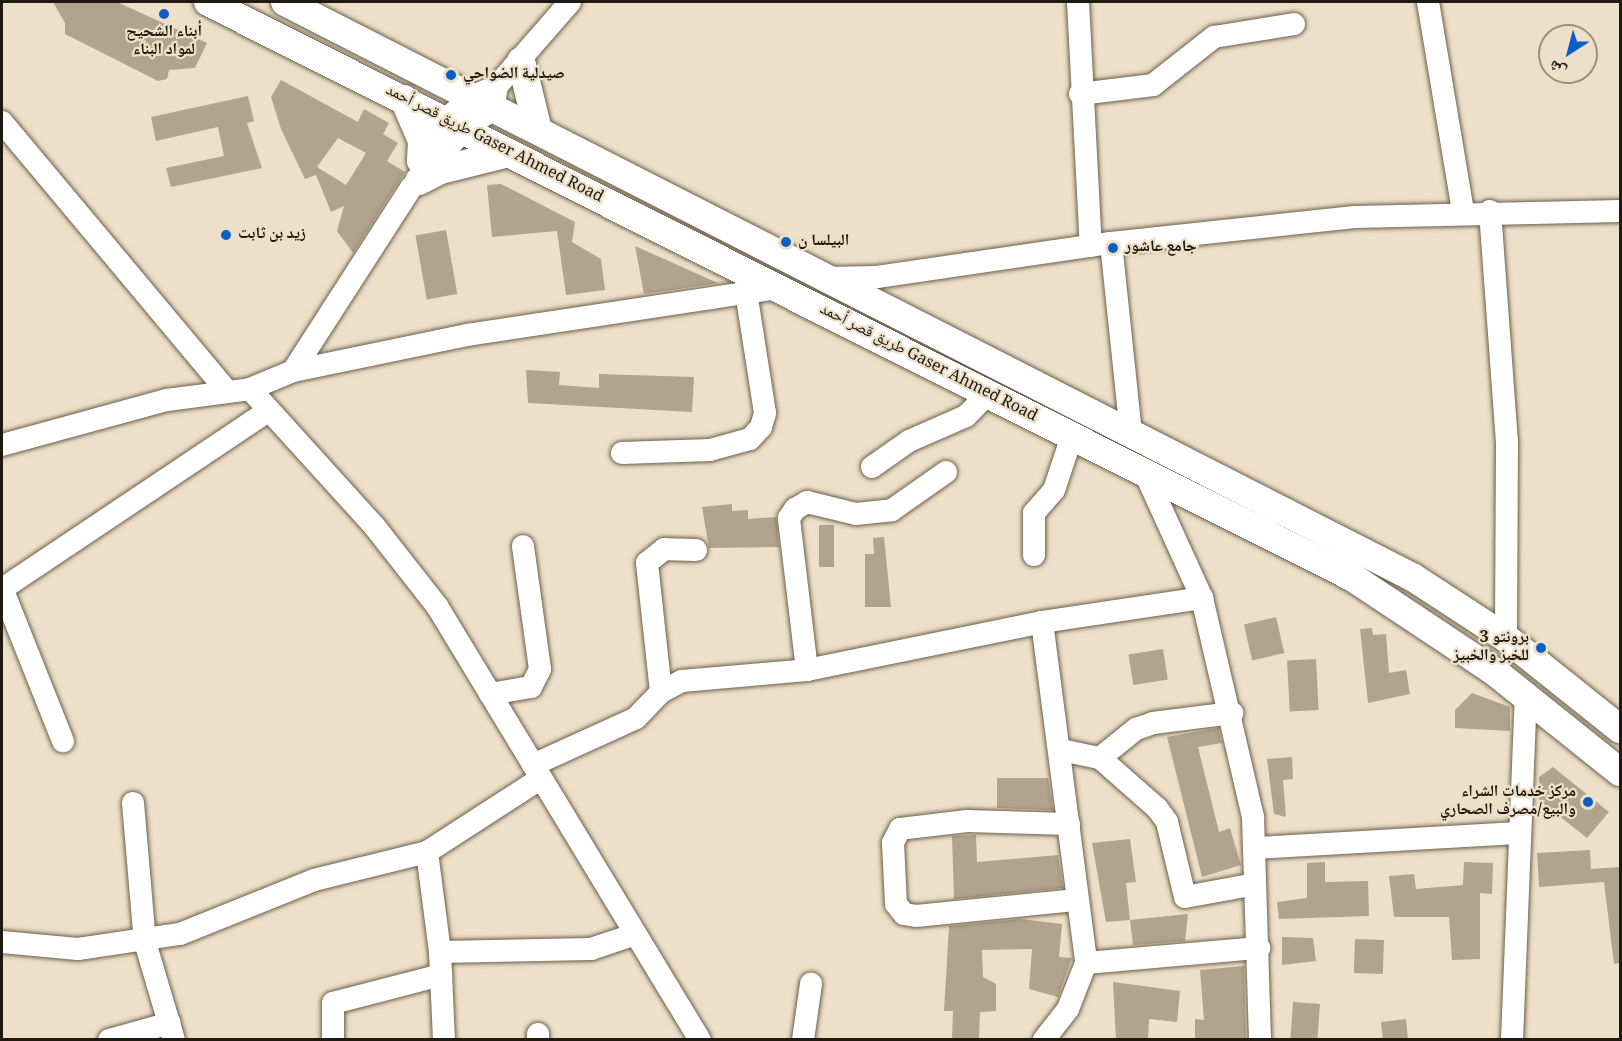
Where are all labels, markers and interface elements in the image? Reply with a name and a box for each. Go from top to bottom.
marker: أبناء الشحيح لمواد البناء [157,7,171,21]
place label: أبناء الشحيح لمواد البناء [126,23,202,61]
north arrow [1538,24,1598,84]
text: ش [1544,51,1573,83]
place label: صيدلية الضواحي [463,65,565,85]
marker: صيدلية الضواحي [444,68,458,82]
street label: طريق قصر أحمد Gaser Ahmed Road [382,82,606,208]
place label: زيد بن ثابت [238,225,306,245]
marker: زيد بن ثابت [219,228,233,242]
place label: البيلسا ن [798,232,849,252]
marker: البيلسا ن [779,235,793,249]
place label: جامع عاشور [1125,238,1197,258]
marker: جامع عاشور [1106,241,1120,255]
street label: طريق قصر أحمد Gaser Ahmed Road [816,301,1040,427]
place label: برونتو 3 للخبز والخبيز [1453,629,1529,667]
marker: برونتو 3 للخبز والخبيز [1534,641,1548,655]
place label: مركز خدمات الشراء والبيع/مصرف الصحاري [1440,783,1576,821]
marker: مركز خدمات الشراء والبيع/مصرف الصحاري [1581,795,1595,809]

